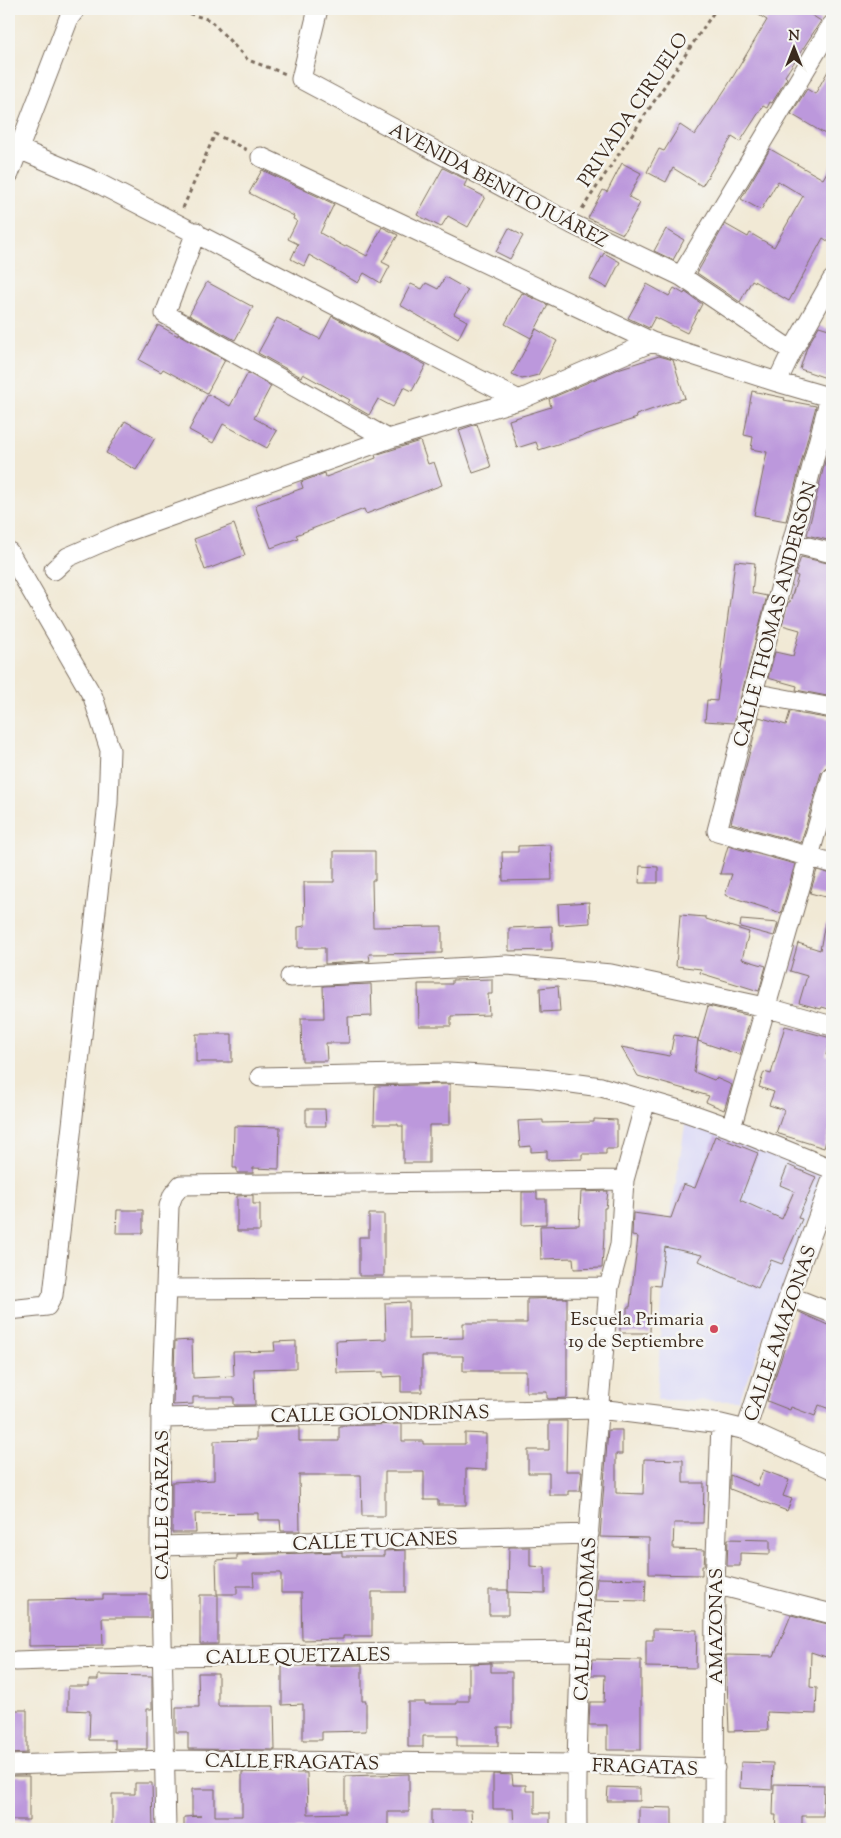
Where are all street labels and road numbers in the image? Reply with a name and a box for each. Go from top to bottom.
street label: PRIVADA CIRUELO [572,28,696,193]
street label: AVENIDA BENITO JUÁREZ [384,117,612,256]
street label: CALLE THOMAS ANDERSON [728,479,825,750]
street label: CALLE AMAZONAS [739,1242,824,1426]
street label: CALLE GOLONDRINAS [270,1400,490,1431]
street label: CALLE GARZAS [150,1430,177,1580]
street label: CALLE TUCANES [292,1526,458,1559]
street label: CALLE PALOMAS [569,1536,604,1702]
street label: AMAZONAS [704,1568,731,1684]
street label: CALLE QUETZALES [205,1642,391,1673]
street label: CALLE FRAGATAS [204,1748,379,1779]
street label: FRAGATAS [591,1753,698,1784]

